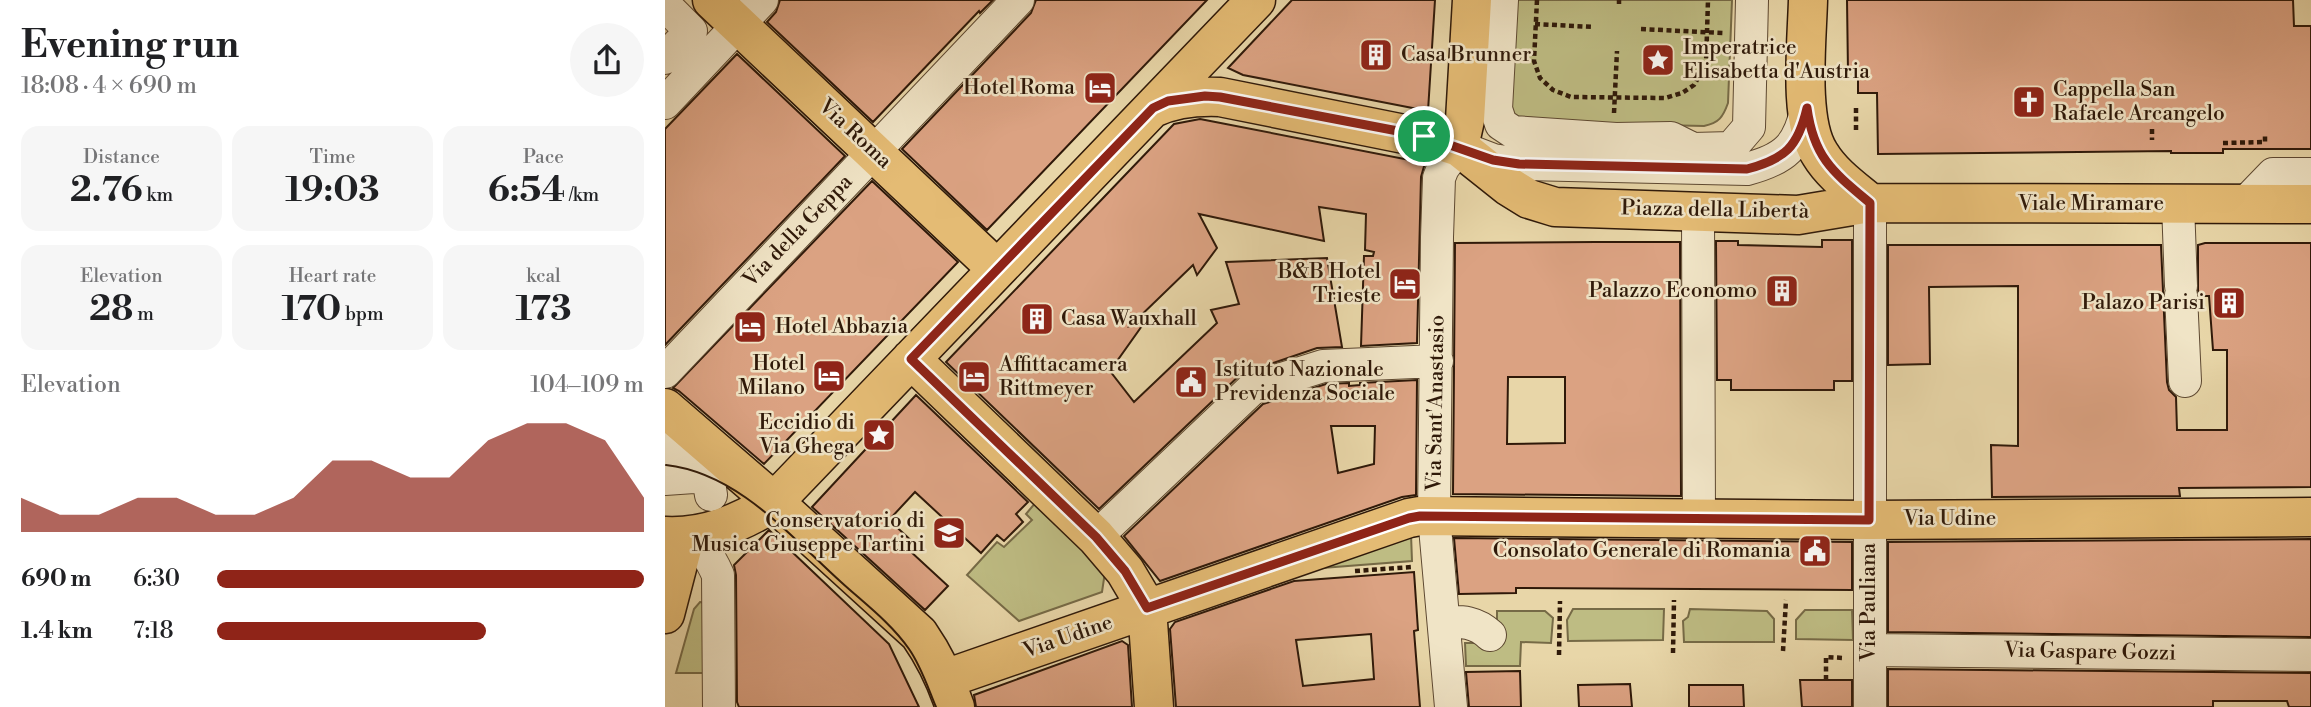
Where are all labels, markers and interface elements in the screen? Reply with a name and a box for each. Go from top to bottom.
text: Evening run [21,22,239,69]
button: share [570,23,644,97]
place label: Imperatrice Elisabetta d'Austria [1683,35,1870,85]
building icon: Casa Brunner [1357,36,1395,74]
place icon: Imperatrice Elisabetta d'Austria [1639,41,1677,79]
place label: Casa Brunner [1401,42,1531,68]
hotel icon: Hotel Roma [1081,69,1119,107]
text: 18:08 · 4 × 690 m [21,72,197,100]
place label: Hotel Roma [963,75,1075,101]
place label: Cappella San Rafaele Arcangelo [2053,77,2225,127]
church icon: Cappella San Rafaele Arcangelo [2010,83,2048,121]
street label: Via Roma [812,93,897,175]
pin [1394,106,1454,166]
icon: arrive [1405,117,1443,155]
text: Distance [83,145,160,169]
text: Time [310,145,355,169]
text: Pace [523,145,564,169]
text: 2.76 [70,169,143,212]
text: 19:03 [285,169,380,212]
text: 6:54 [488,169,565,212]
street label: Via della Geppa [737,169,859,293]
text: km [143,183,173,207]
text: /km [565,183,599,207]
street label: Viale Miramare [2017,191,2164,217]
street label: Piazza della Libertà [1621,195,1810,225]
place label: B&B Hotel Trieste [1277,259,1381,309]
text: Elevation [80,264,163,288]
text: Heart rate [289,264,376,288]
text: kcal [526,264,561,288]
hotel icon: B&B Hotel Trieste [1386,265,1424,303]
building icon: Palazzo Economo [1763,272,1801,310]
place label: Palazzo Economo [1589,278,1757,304]
building icon: Palazo Parisi [2210,284,2248,322]
text: 28 [89,288,133,331]
text: 170 [281,288,341,331]
text: 173 [515,288,572,331]
place label: Palazo Parisi [2082,290,2205,316]
building icon: Casa Wauxhall [1018,300,1056,338]
text: m [133,302,154,326]
text: bpm [341,302,384,326]
place label: Casa Wauxhall [1061,306,1197,332]
hotel icon: Hotel Abbazia [731,308,769,346]
place label: Hotel Abbazia [775,314,908,340]
street label: Via Sant'Anastasio [1421,315,1451,492]
place label: Hotel Milano [738,351,805,401]
place label: Affittacamera Rittmeyer [998,352,1128,402]
hotel icon: Hotel Milano [810,357,848,395]
place label: Istituto Nazionale Previdenza Sociale [1215,357,1395,407]
hotel icon: Affittacamera Rittmeyer [955,358,993,396]
public building icon: Istituto Nazionale Previdenza Sociale [1172,363,1210,401]
text: Elevation [21,371,121,399]
text: 104–109 m [530,371,644,399]
place label: Eccidio di Via Ghega [758,410,855,460]
place icon: Eccidio di Via Ghega [860,416,898,454]
street label: Via Udine [1903,506,1996,532]
place label: Conservatorio di Musica Giuseppe Tartini [692,508,925,558]
school or university icon: Conservatorio di Musica Giuseppe Tartini [930,514,968,552]
public building icon: Consolato Generale di Romania [1796,532,1834,570]
place label: Consolato Generale di Romania [1493,538,1791,564]
street label: Via Pauliana [1856,542,1882,662]
text: 690 m [21,565,91,593]
text: 6:30 [133,565,180,593]
street label: Via Udine [1019,610,1116,665]
text: 1.4 km [21,617,93,645]
text: 7:18 [133,617,174,645]
street label: Via Gaspare Gozzi [2003,637,2176,666]

